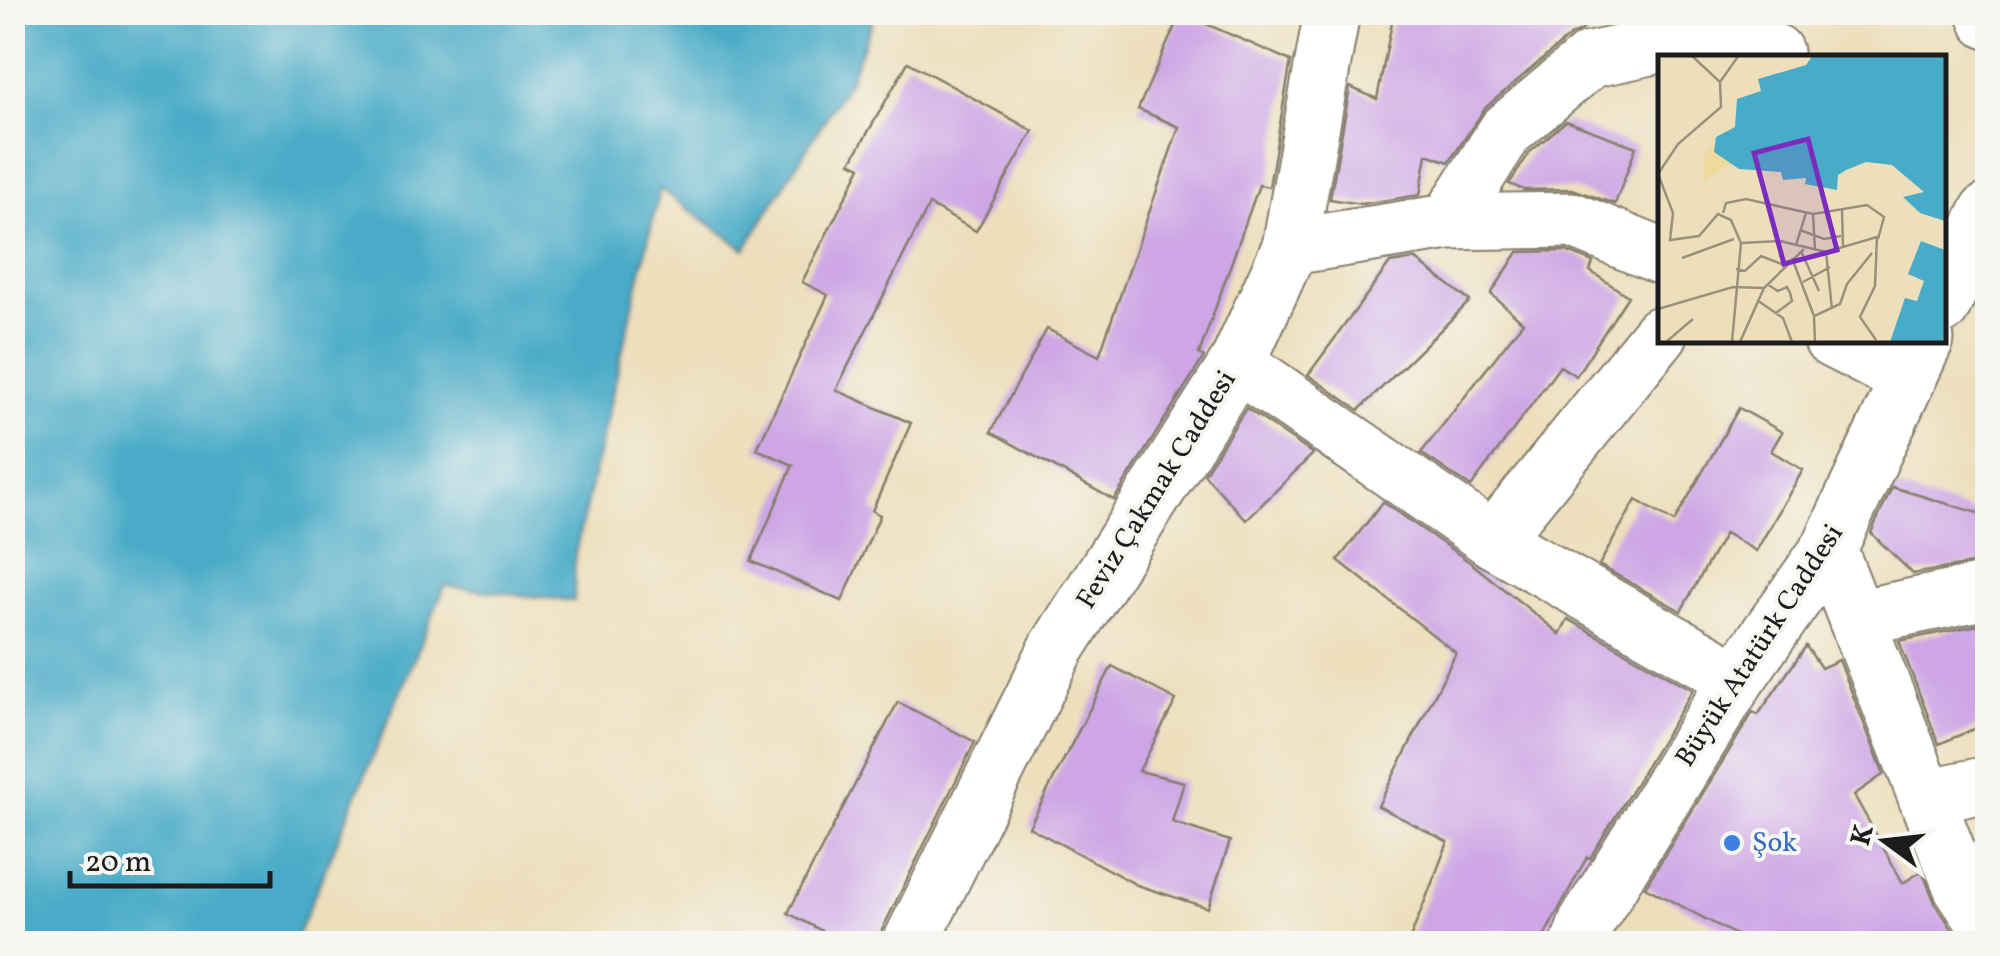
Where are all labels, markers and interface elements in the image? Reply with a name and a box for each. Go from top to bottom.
inset map [1658,55,1945,342]
street label: Feviz Çakmak Caddesi [1068,363,1246,617]
street label: Büyük Atatürk Caddesi [1667,517,1853,775]
north arrow [1835,791,1935,891]
text: K [1842,820,1885,850]
place label: Şok [1752,824,1797,863]
scale bar [70,826,270,888]
marker: Şok [1721,832,1743,854]
text: 20 m [85,842,151,884]

